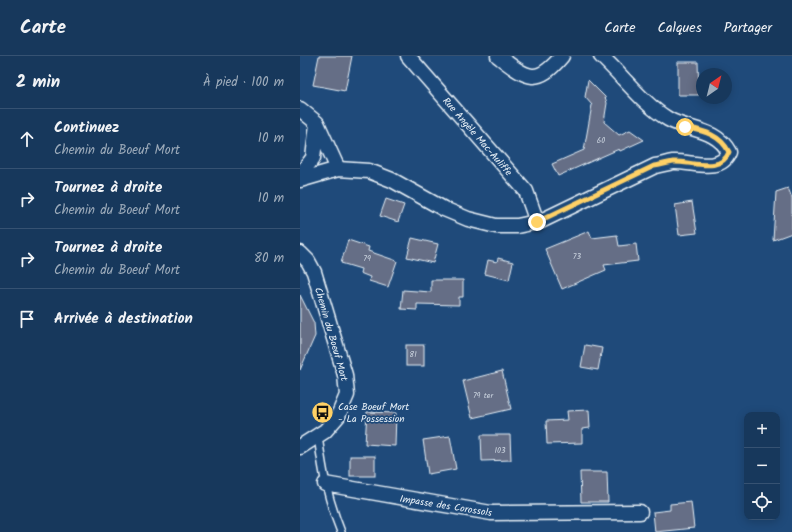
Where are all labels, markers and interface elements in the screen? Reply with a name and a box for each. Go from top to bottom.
text: Carte [20,13,66,43]
text: Carte [604,17,636,39]
text: Calques [658,17,702,39]
text: Partager [724,17,772,39]
north arrow [696,68,732,104]
text: 2 min [16,69,60,96]
text: À pied · 100 m [203,72,284,93]
street label: Rue Angèle Mac-Auliffe [438,94,516,180]
text: Continuez [54,116,119,140]
route start [676,118,694,136]
icon: ahead [16,128,38,150]
text: 10 m [258,128,284,149]
house number: 60 [597,134,605,147]
text: Chemin du Boeuf Mort [54,140,180,161]
text: Tournez à droite [54,176,162,200]
icon: right [16,188,38,210]
text: 10 m [258,188,284,209]
text: Chemin du Boeuf Mort [54,200,180,221]
route end [528,213,546,231]
text: Tournez à droite [54,236,162,260]
icon: right [16,248,38,270]
text: 80 m [254,248,284,269]
house number: 73 [573,250,582,263]
house number: 79 [363,252,371,265]
text: Chemin du Boeuf Mort [54,260,180,281]
street label: Chemin du Boeuf Mort [310,285,352,383]
text: Arrivée à destination [54,307,193,331]
icon: arrive [16,308,38,330]
house number: 81 [409,348,417,361]
house number: 79 ter [473,389,494,402]
bus stop icon: Case Boeuf Mort - La Possession [309,399,335,425]
place label: Case Boeuf Mort - La Possession [338,399,409,427]
map controls [744,412,780,520]
button: + [744,412,780,448]
house number: 103 [494,444,506,457]
button: − [744,448,780,484]
button: locate [744,484,780,520]
street label: Impasse des Corossols [398,491,494,521]

